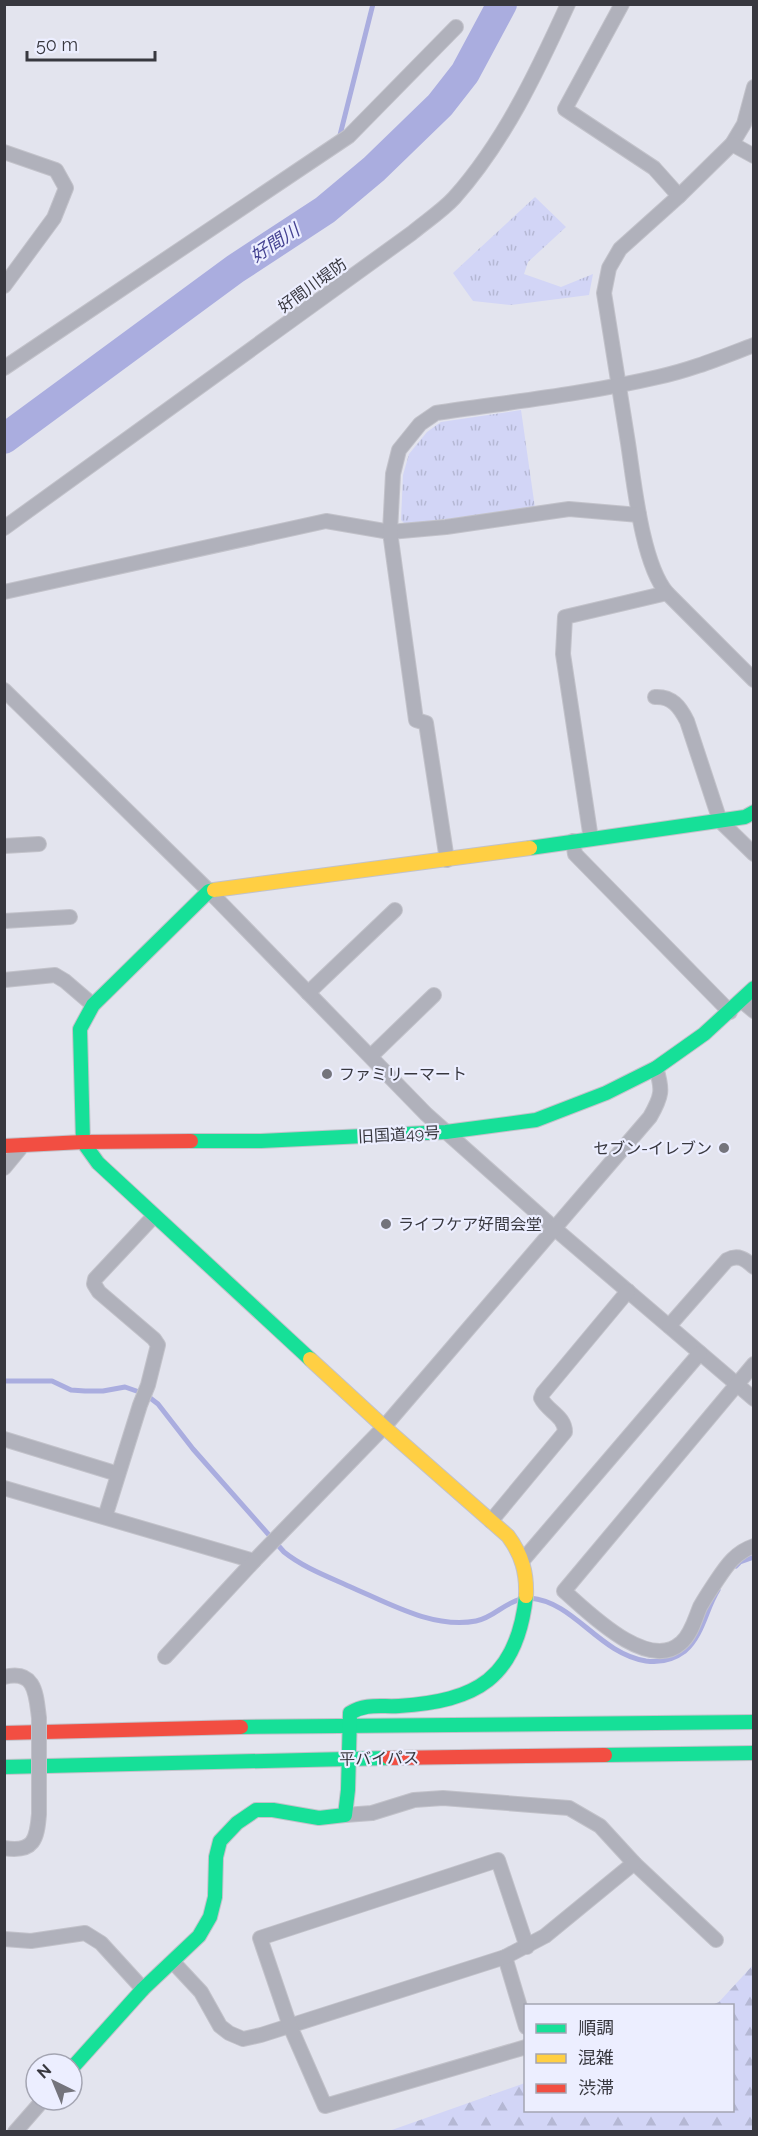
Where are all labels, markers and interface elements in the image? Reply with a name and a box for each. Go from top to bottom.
scale bar [27,24,154,62]
text: 50 m [36,34,78,55]
water label: 好間川 [246,218,305,266]
street label: 好間川堤防 [274,254,350,317]
place label: ファミリーマート [339,1065,467,1084]
marker: ファミリーマート [320,1067,334,1081]
street label: 旧国道49号 [358,1123,441,1146]
place label: セブン-イレブン [593,1139,712,1158]
marker: セブン-イレブン [717,1141,731,1155]
place label: ライフケア好間会堂 [398,1215,542,1234]
marker: ライフケア好間会堂 [379,1217,393,1231]
street label: 平バイパス [339,1748,419,1769]
legend [524,2004,734,2112]
text: 順調 [578,2017,614,2038]
text: 混雑 [578,2047,614,2068]
north arrow [24,2052,84,2112]
text: N [33,2060,55,2083]
text: 渋滞 [578,2077,614,2098]

